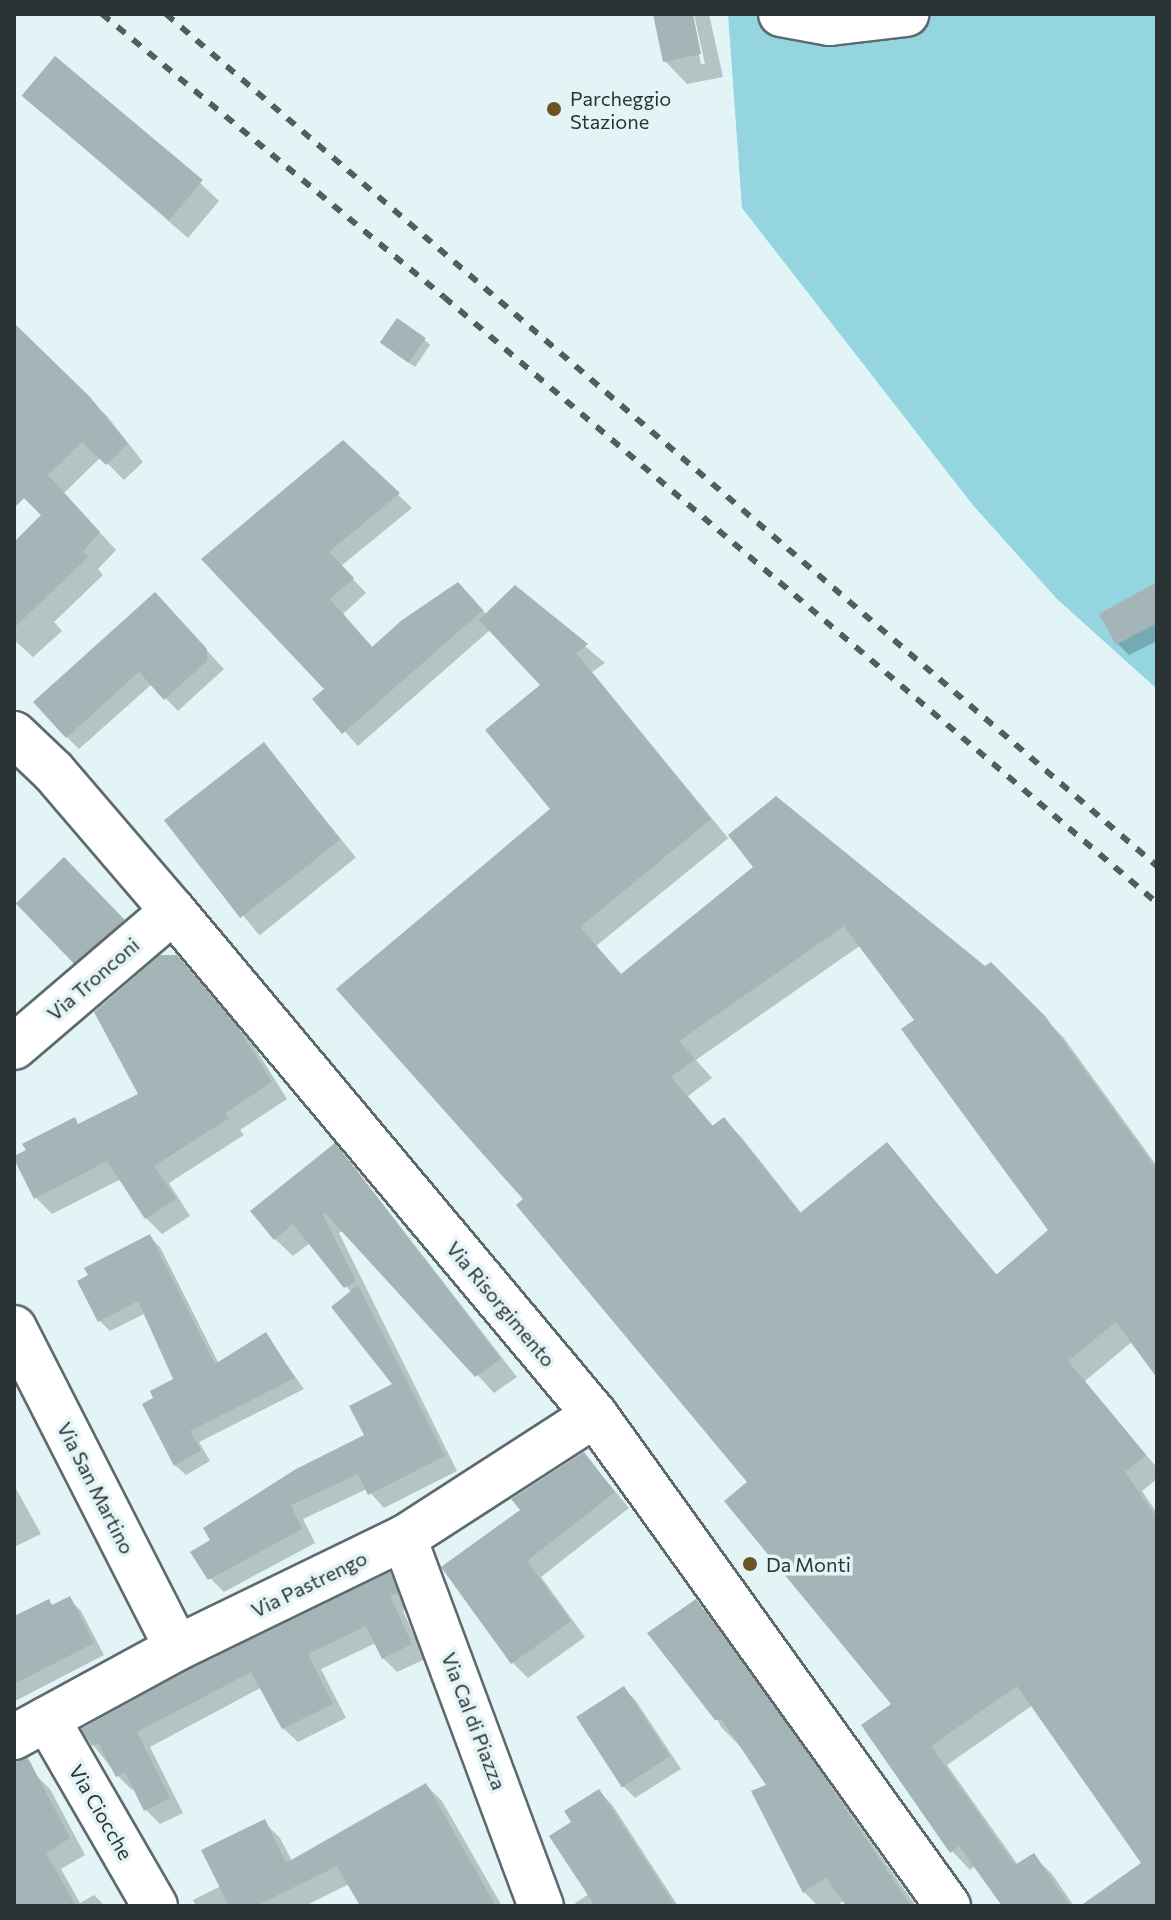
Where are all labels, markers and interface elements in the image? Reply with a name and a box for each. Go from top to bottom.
place label: Parcheggio Stazione [570,86,671,133]
marker: Parcheggio Stazione [545,100,563,118]
street label: Via Tronconi [42,933,144,1025]
street label: Via Risorgimento [442,1236,560,1372]
street label: Via San Martino [52,1418,140,1558]
street label: Via Pastrengo [247,1546,371,1622]
place label: Da Monti [766,1552,851,1576]
marker: Da Monti [741,1555,759,1573]
street label: Via Cal di Piazza [437,1649,511,1793]
street label: Via Ciocche [64,1760,138,1864]

